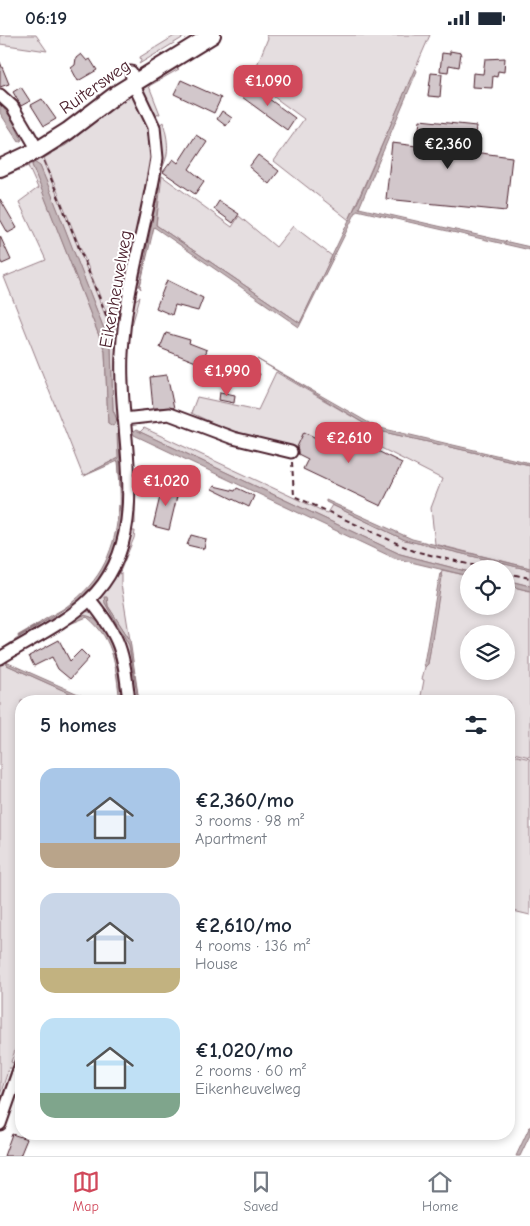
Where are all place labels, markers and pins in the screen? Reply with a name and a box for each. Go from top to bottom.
pin: €1,090 [227,65,309,107]
pin: €2,360 [407,127,489,170]
pin: €1,990 [186,355,268,397]
pin: €2,610 [308,421,390,464]
pin: €1,020 [125,465,207,507]

